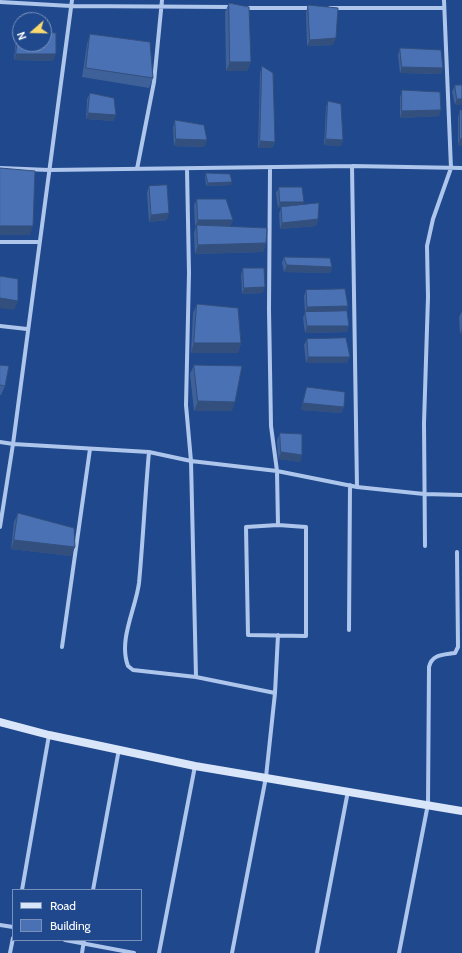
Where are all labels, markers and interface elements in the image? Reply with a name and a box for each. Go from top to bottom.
north arrow [12,12,52,52]
text: N [14,30,30,42]
legend [12,889,142,941]
text: Road [50,898,76,913]
text: Building [50,918,91,933]

